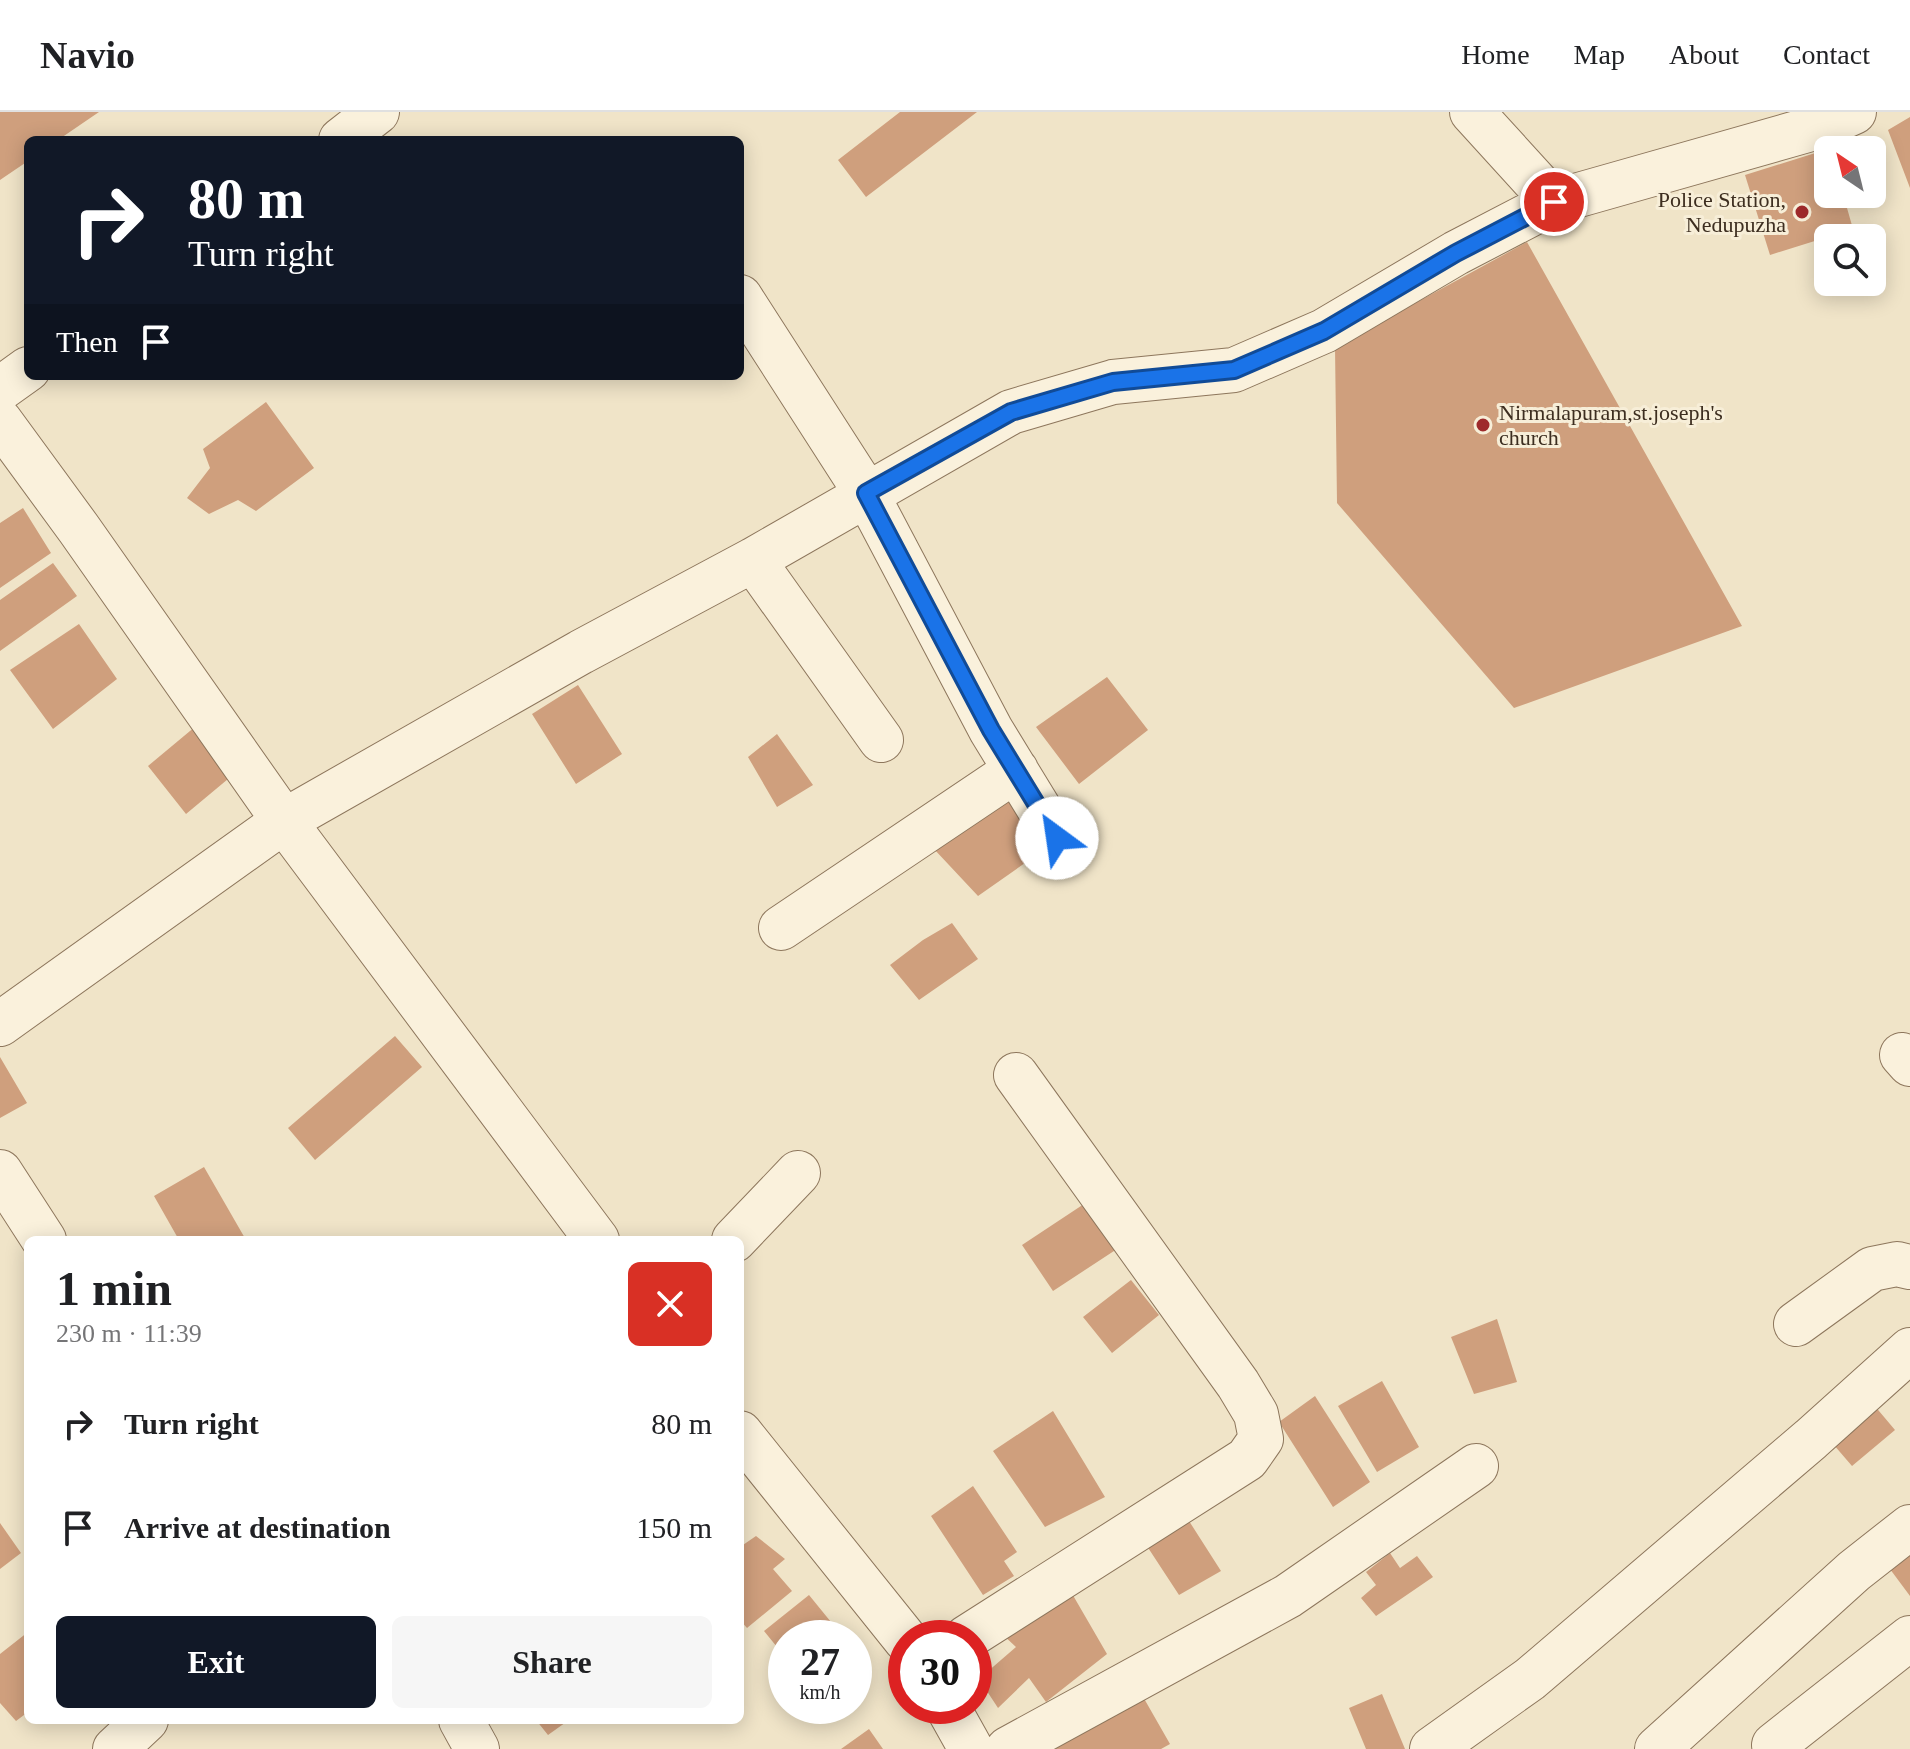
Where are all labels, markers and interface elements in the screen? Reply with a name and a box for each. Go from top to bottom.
text: Navio [40,34,135,76]
text: Home [1461,39,1530,70]
text: Map [1574,39,1625,70]
text: About [1669,39,1739,70]
text: Contact [1783,39,1870,70]
north arrow [1814,136,1886,208]
map controls [1814,136,1886,296]
icon: right [56,168,160,272]
text: 80 m [188,168,305,230]
pin [1520,168,1588,236]
icon: arrive [1532,180,1576,224]
place label: Police Station, Nedupuzha [1658,187,1786,237]
marker: Police Station, Nedupuzha [1793,203,1811,221]
button: search [1814,224,1886,296]
text: Turn right [188,234,334,274]
icon: arrive [134,320,178,364]
text: Then [56,325,118,358]
place label: Nirmalapuram,st.joseph's church [1499,400,1723,450]
marker: Nirmalapuram,st.joseph's church [1474,416,1492,434]
position arrow [1015,796,1099,880]
text: 1 min [56,1262,172,1315]
button: close [628,1262,712,1346]
text: 230 m · 11:39 [56,1319,202,1348]
icon: right [56,1402,100,1446]
text: Turn right [124,1407,259,1440]
text: 80 m [651,1407,712,1440]
icon: arrive [56,1506,100,1550]
text: Arrive at destination [124,1511,391,1544]
text: 150 m [636,1511,712,1544]
button: Exit [56,1616,376,1708]
button: Share [392,1616,712,1708]
speed limit sign: 30 [888,1620,992,1724]
text: 27 [800,1639,840,1684]
text: km/h [799,1681,841,1703]

